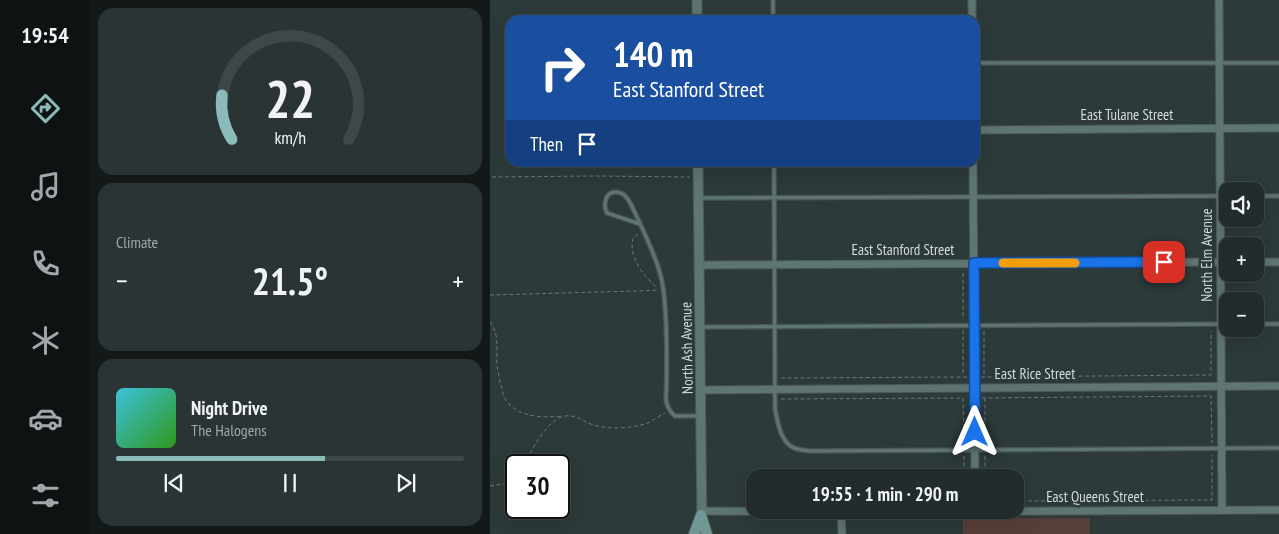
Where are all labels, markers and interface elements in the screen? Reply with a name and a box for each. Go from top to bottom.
text: 19:54 [21,21,69,49]
text: 140 m [613,31,694,77]
icon: right [530,35,595,100]
text: 22 [265,65,315,132]
text: East Stanford Street [613,75,764,103]
icon: directions [28,91,63,126]
street label: East Tulane Street [1081,105,1173,124]
text: km/h [274,126,306,149]
icon: arrive [573,130,601,158]
text: Then [530,132,563,156]
icon: music [28,169,63,204]
map controls [1219,182,1264,337]
button: sound [1219,182,1264,227]
street label: North Elm Avenue [1197,208,1216,302]
text: Climate [116,232,158,252]
button: + [1219,237,1264,282]
street label: East Stanford Street [852,240,955,259]
pin [1143,241,1185,283]
icon: phone [28,246,63,281]
icon: arrive [1150,248,1178,276]
text: 21.5° [252,256,328,305]
text: − [116,262,128,299]
text: + [452,262,464,299]
button: − [1219,292,1264,337]
street label: North Ash Avenue [676,302,697,394]
icon: climate [28,323,63,358]
street label: East Rice Street [995,364,1075,383]
text: Night Drive [191,396,268,420]
icon: car [28,401,63,436]
position arrow [948,405,1000,457]
text: The Halogens [191,420,267,440]
speed limit sign: 30 [505,454,570,519]
icon: previous [160,469,188,497]
icon: pause [276,469,304,497]
icon: next [392,469,420,497]
icon: filters [28,478,63,513]
text: 19:55 · 1 min · 290 m [812,482,958,506]
street label: East Queens Street [1046,487,1144,506]

